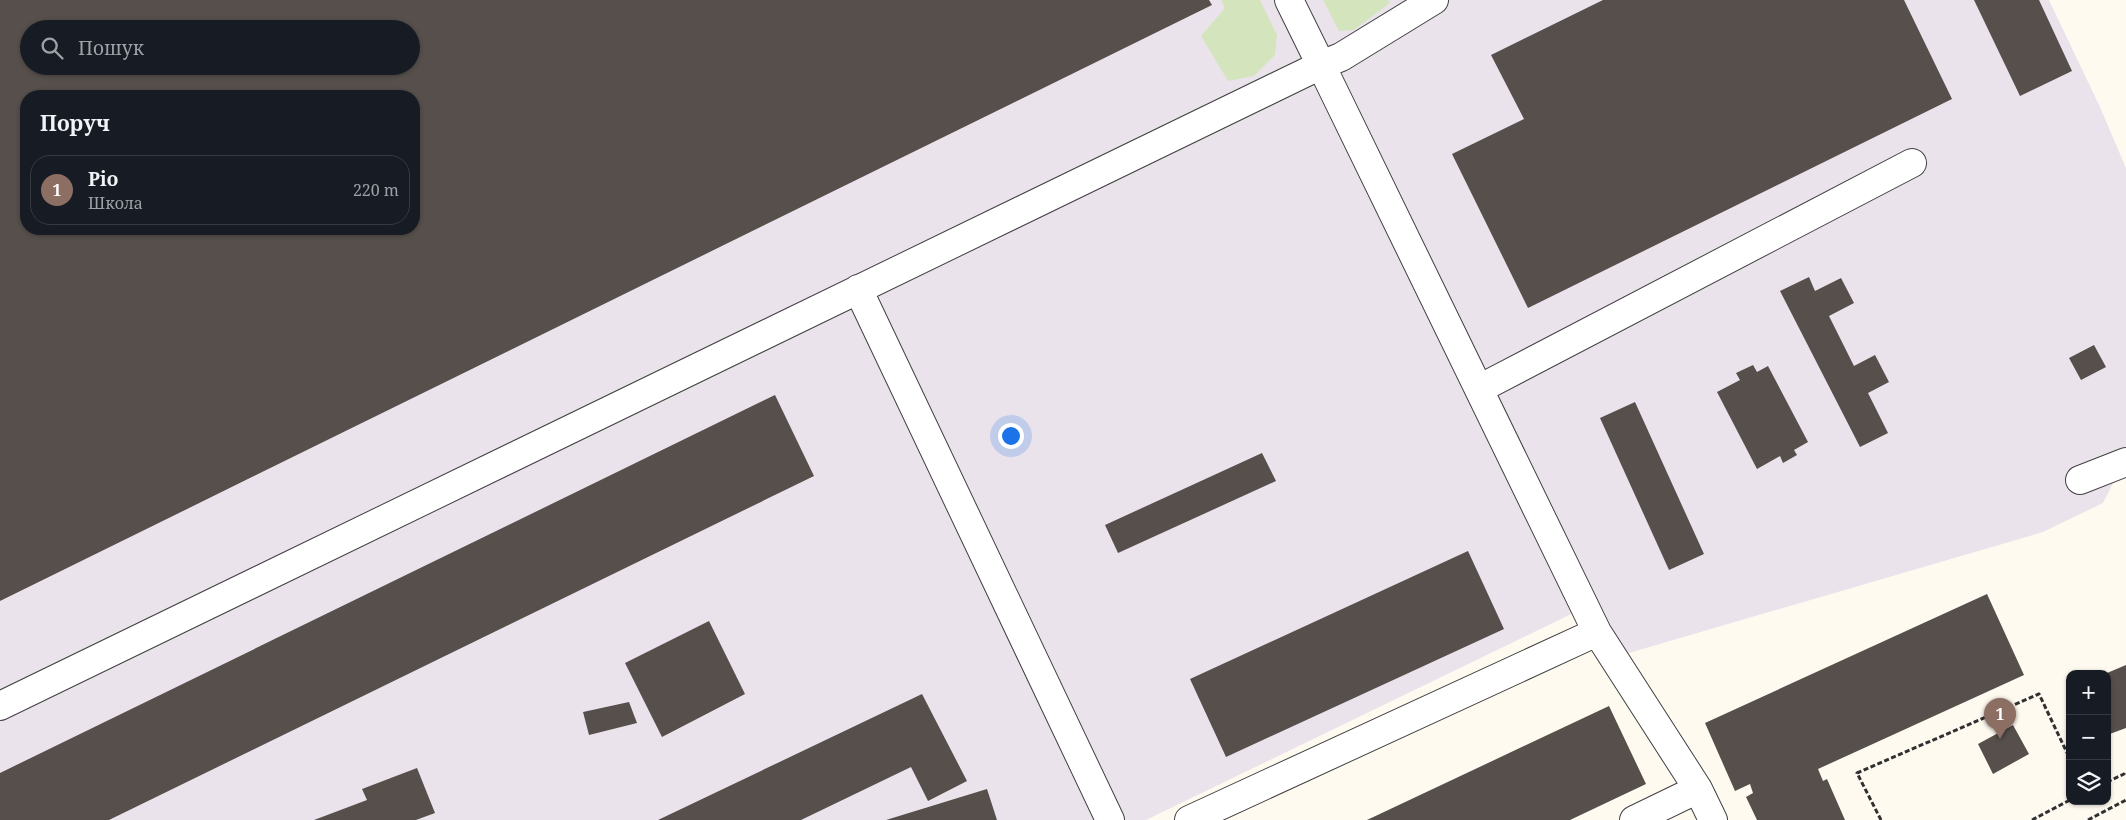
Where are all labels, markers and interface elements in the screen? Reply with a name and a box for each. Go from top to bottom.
search box [20,20,420,75]
icon: search [38,34,66,62]
text: Пошук [78,35,144,61]
text: Поруч [40,109,110,137]
text: Ріо [88,166,118,192]
text: 1 [52,179,62,201]
text: 220 m [353,179,399,201]
text: Школа [88,192,143,214]
your location [998,423,1024,449]
map controls [2066,670,2111,805]
button: + [2066,670,2111,715]
pin: 1 [1984,698,2016,739]
button: − [2066,715,2111,760]
button: layers [2066,760,2111,805]

